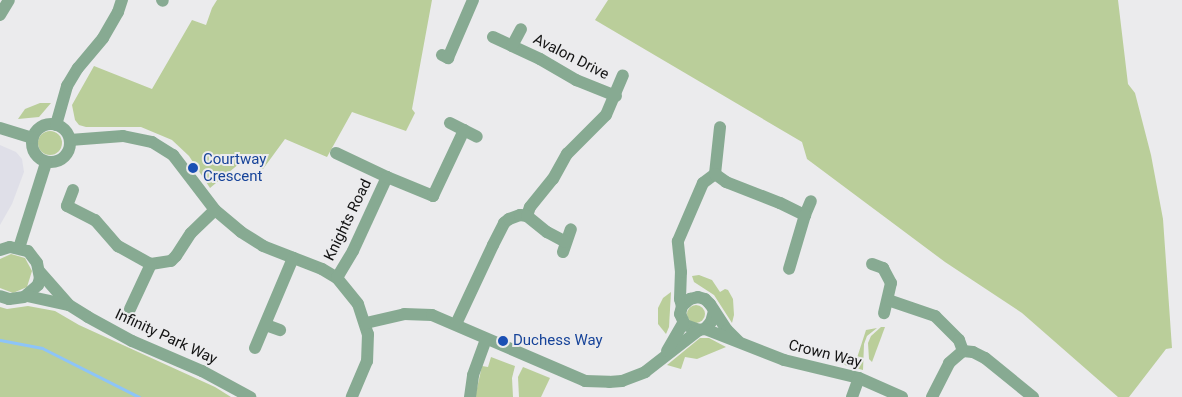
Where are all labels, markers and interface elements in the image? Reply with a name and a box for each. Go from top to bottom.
street label: Avalon Drive [530,30,612,84]
place label: Courtway Crescent [203,150,266,185]
marker: Courtway Crescent [187,162,199,174]
street label: Knights Road [320,176,376,264]
street label: Infinity Park Way [112,305,220,369]
place label: Duchess Way [513,332,603,350]
marker: Duchess Way [497,335,509,347]
street label: Crown Way [787,336,863,372]

